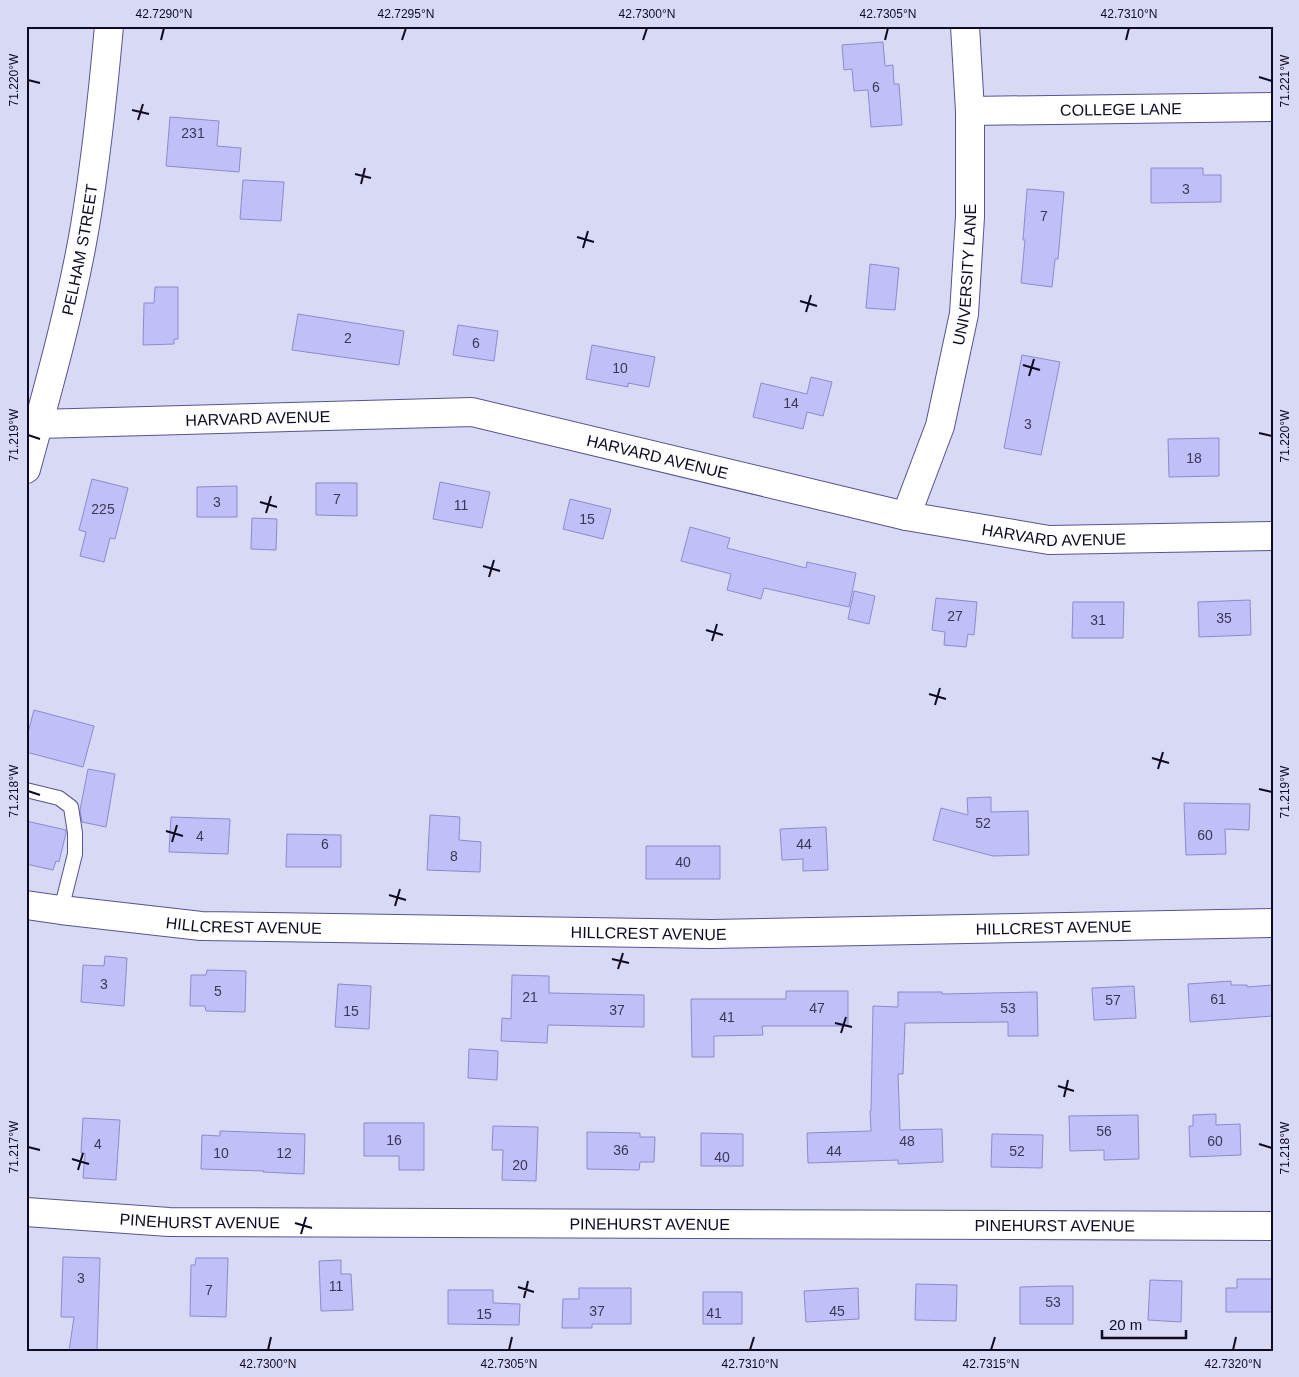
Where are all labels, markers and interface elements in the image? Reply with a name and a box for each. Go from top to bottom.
text: 42.7290°N [136,7,192,21]
text: 42.7295°N [378,7,434,21]
text: 42.7300°N [619,7,675,21]
text: 42.7305°N [860,7,916,21]
text: 42.7310°N [1101,7,1157,21]
text: 71.220°W [7,53,21,106]
text: 71.221°W [1278,54,1292,107]
house number: 6 [872,79,880,95]
street label: COLLEGE LANE [1060,100,1182,119]
house number: 231 [181,125,205,141]
house number: 3 [1182,181,1190,197]
street label: PELHAM STREET [59,183,100,317]
street label: UNIVERSITY LANE [950,204,979,347]
house number: 7 [1040,208,1048,224]
house number: 2 [344,330,352,346]
house number: 6 [472,335,480,351]
house number: 10 [612,360,628,376]
house number: 14 [783,395,799,411]
text: 71.219°W [7,408,21,461]
street label: HARVARD AVENUE [185,408,331,429]
text: 71.220°W [1278,409,1292,462]
house number: 3 [1024,416,1032,432]
street label: HARVARD AVENUE [585,432,730,482]
house number: 18 [1186,450,1202,466]
house number: 7 [333,491,341,507]
house number: 3 [213,494,221,510]
house number: 11 [454,497,468,513]
house number: 225 [91,501,115,517]
house number: 15 [579,511,595,527]
street label: HARVARD AVENUE [981,521,1126,549]
house number: 27 [947,608,963,624]
house number: 35 [1216,610,1232,626]
house number: 31 [1090,612,1106,628]
text: 71.218°W [7,764,21,817]
text: 71.219°W [1278,765,1292,818]
house number: 52 [975,815,991,831]
house number: 60 [1197,827,1213,843]
house number: 4 [196,828,204,844]
house number: 6 [321,836,329,852]
house number: 44 [796,836,812,852]
house number: 8 [450,848,458,864]
house number: 40 [675,854,691,870]
street label: HILLCREST AVENUE [165,914,322,937]
street label: HILLCREST AVENUE [975,918,1132,938]
street label: HILLCREST AVENUE [571,924,727,943]
house number: 3 [100,976,108,992]
house number: 5 [214,983,222,999]
house number: 21 [522,989,538,1005]
house number: 61 [1210,991,1226,1007]
house number: 57 [1105,992,1121,1008]
house number: 47 [809,1000,825,1016]
house number: 53 [1000,1000,1016,1016]
house number: 37 [609,1002,625,1018]
house number: 15 [343,1003,359,1019]
house number: 41 [719,1009,735,1025]
text: 71.217°W [7,1120,21,1173]
text: 71.218°W [1278,1121,1292,1174]
house number: 56 [1096,1123,1112,1139]
house number: 16 [386,1132,402,1148]
house number: 48 [899,1133,915,1149]
house number: 60 [1207,1133,1223,1149]
house number: 4 [94,1136,102,1152]
house number: 36 [613,1142,629,1158]
house number: 44 [826,1143,842,1159]
house number: 52 [1009,1143,1025,1159]
house number: 10 [213,1145,229,1161]
house number: 12 [276,1145,292,1161]
house number: 40 [714,1149,730,1165]
house number: 20 [512,1157,528,1173]
street label: PINEHURST AVENUE [119,1211,280,1231]
street label: PINEHURST AVENUE [569,1215,730,1233]
street label: PINEHURST AVENUE [974,1217,1135,1234]
house number: 3 [77,1270,85,1286]
house number: 11 [329,1278,343,1294]
house number: 7 [205,1282,213,1298]
house number: 53 [1045,1294,1061,1310]
house number: 37 [589,1303,605,1319]
house number: 45 [829,1303,845,1319]
house number: 41 [706,1305,722,1321]
house number: 15 [476,1306,492,1322]
scale bar [1102,1307,1185,1339]
text: 20 m [1109,1316,1142,1333]
text: 42.7300°N [240,1357,296,1371]
text: 42.7305°N [481,1357,537,1371]
text: 42.7310°N [722,1357,778,1371]
text: 42.7315°N [963,1357,1019,1371]
text: 42.7320°N [1205,1357,1261,1371]

